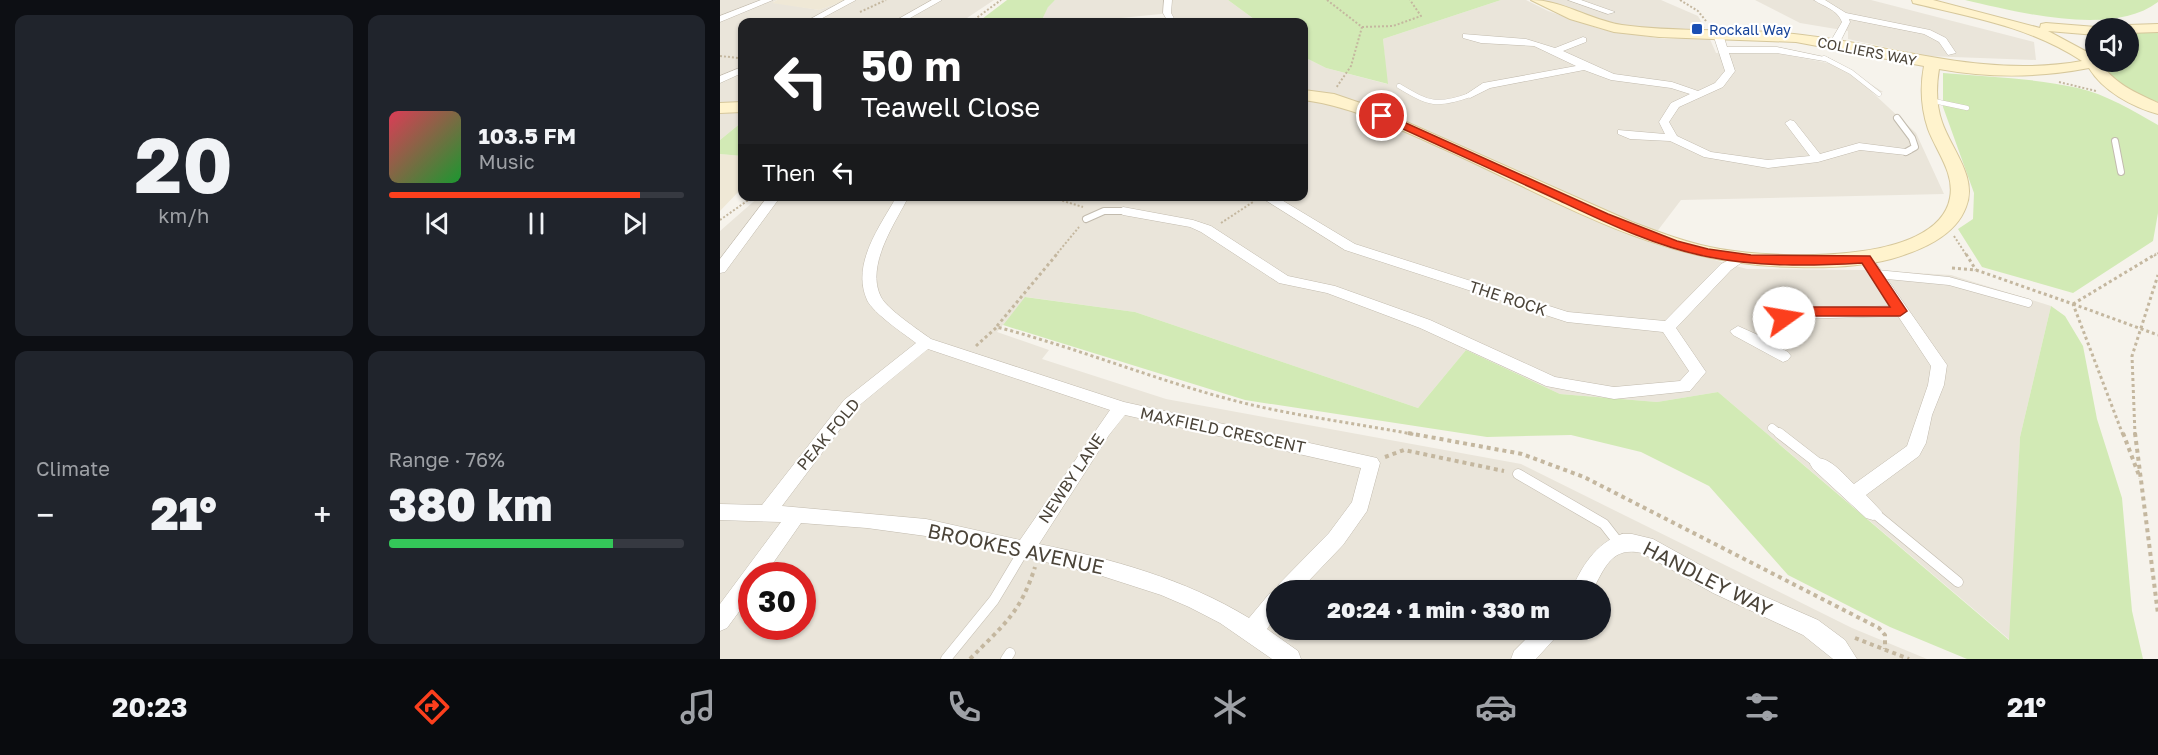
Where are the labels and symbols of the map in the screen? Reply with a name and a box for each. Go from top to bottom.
place label: Rockall Way [1709,21,1791,38]
marker: Rockall Way [1690,22,1704,36]
street label: COLLIERS WAY [1816,33,1918,69]
pin [1356,90,1407,141]
street label: THE ROCK [1467,276,1549,320]
position arrow [1752,286,1816,350]
street label: PEAK FOLD [792,394,864,474]
street label: MAXFIELD CRESCENT [1139,403,1308,457]
street label: NEWBY LANE [1034,429,1108,527]
street label: BROOKES AVENUE [926,518,1106,578]
street label: HANDLEY WAY [1639,535,1777,621]
speed limit sign: 30 [738,562,816,640]

